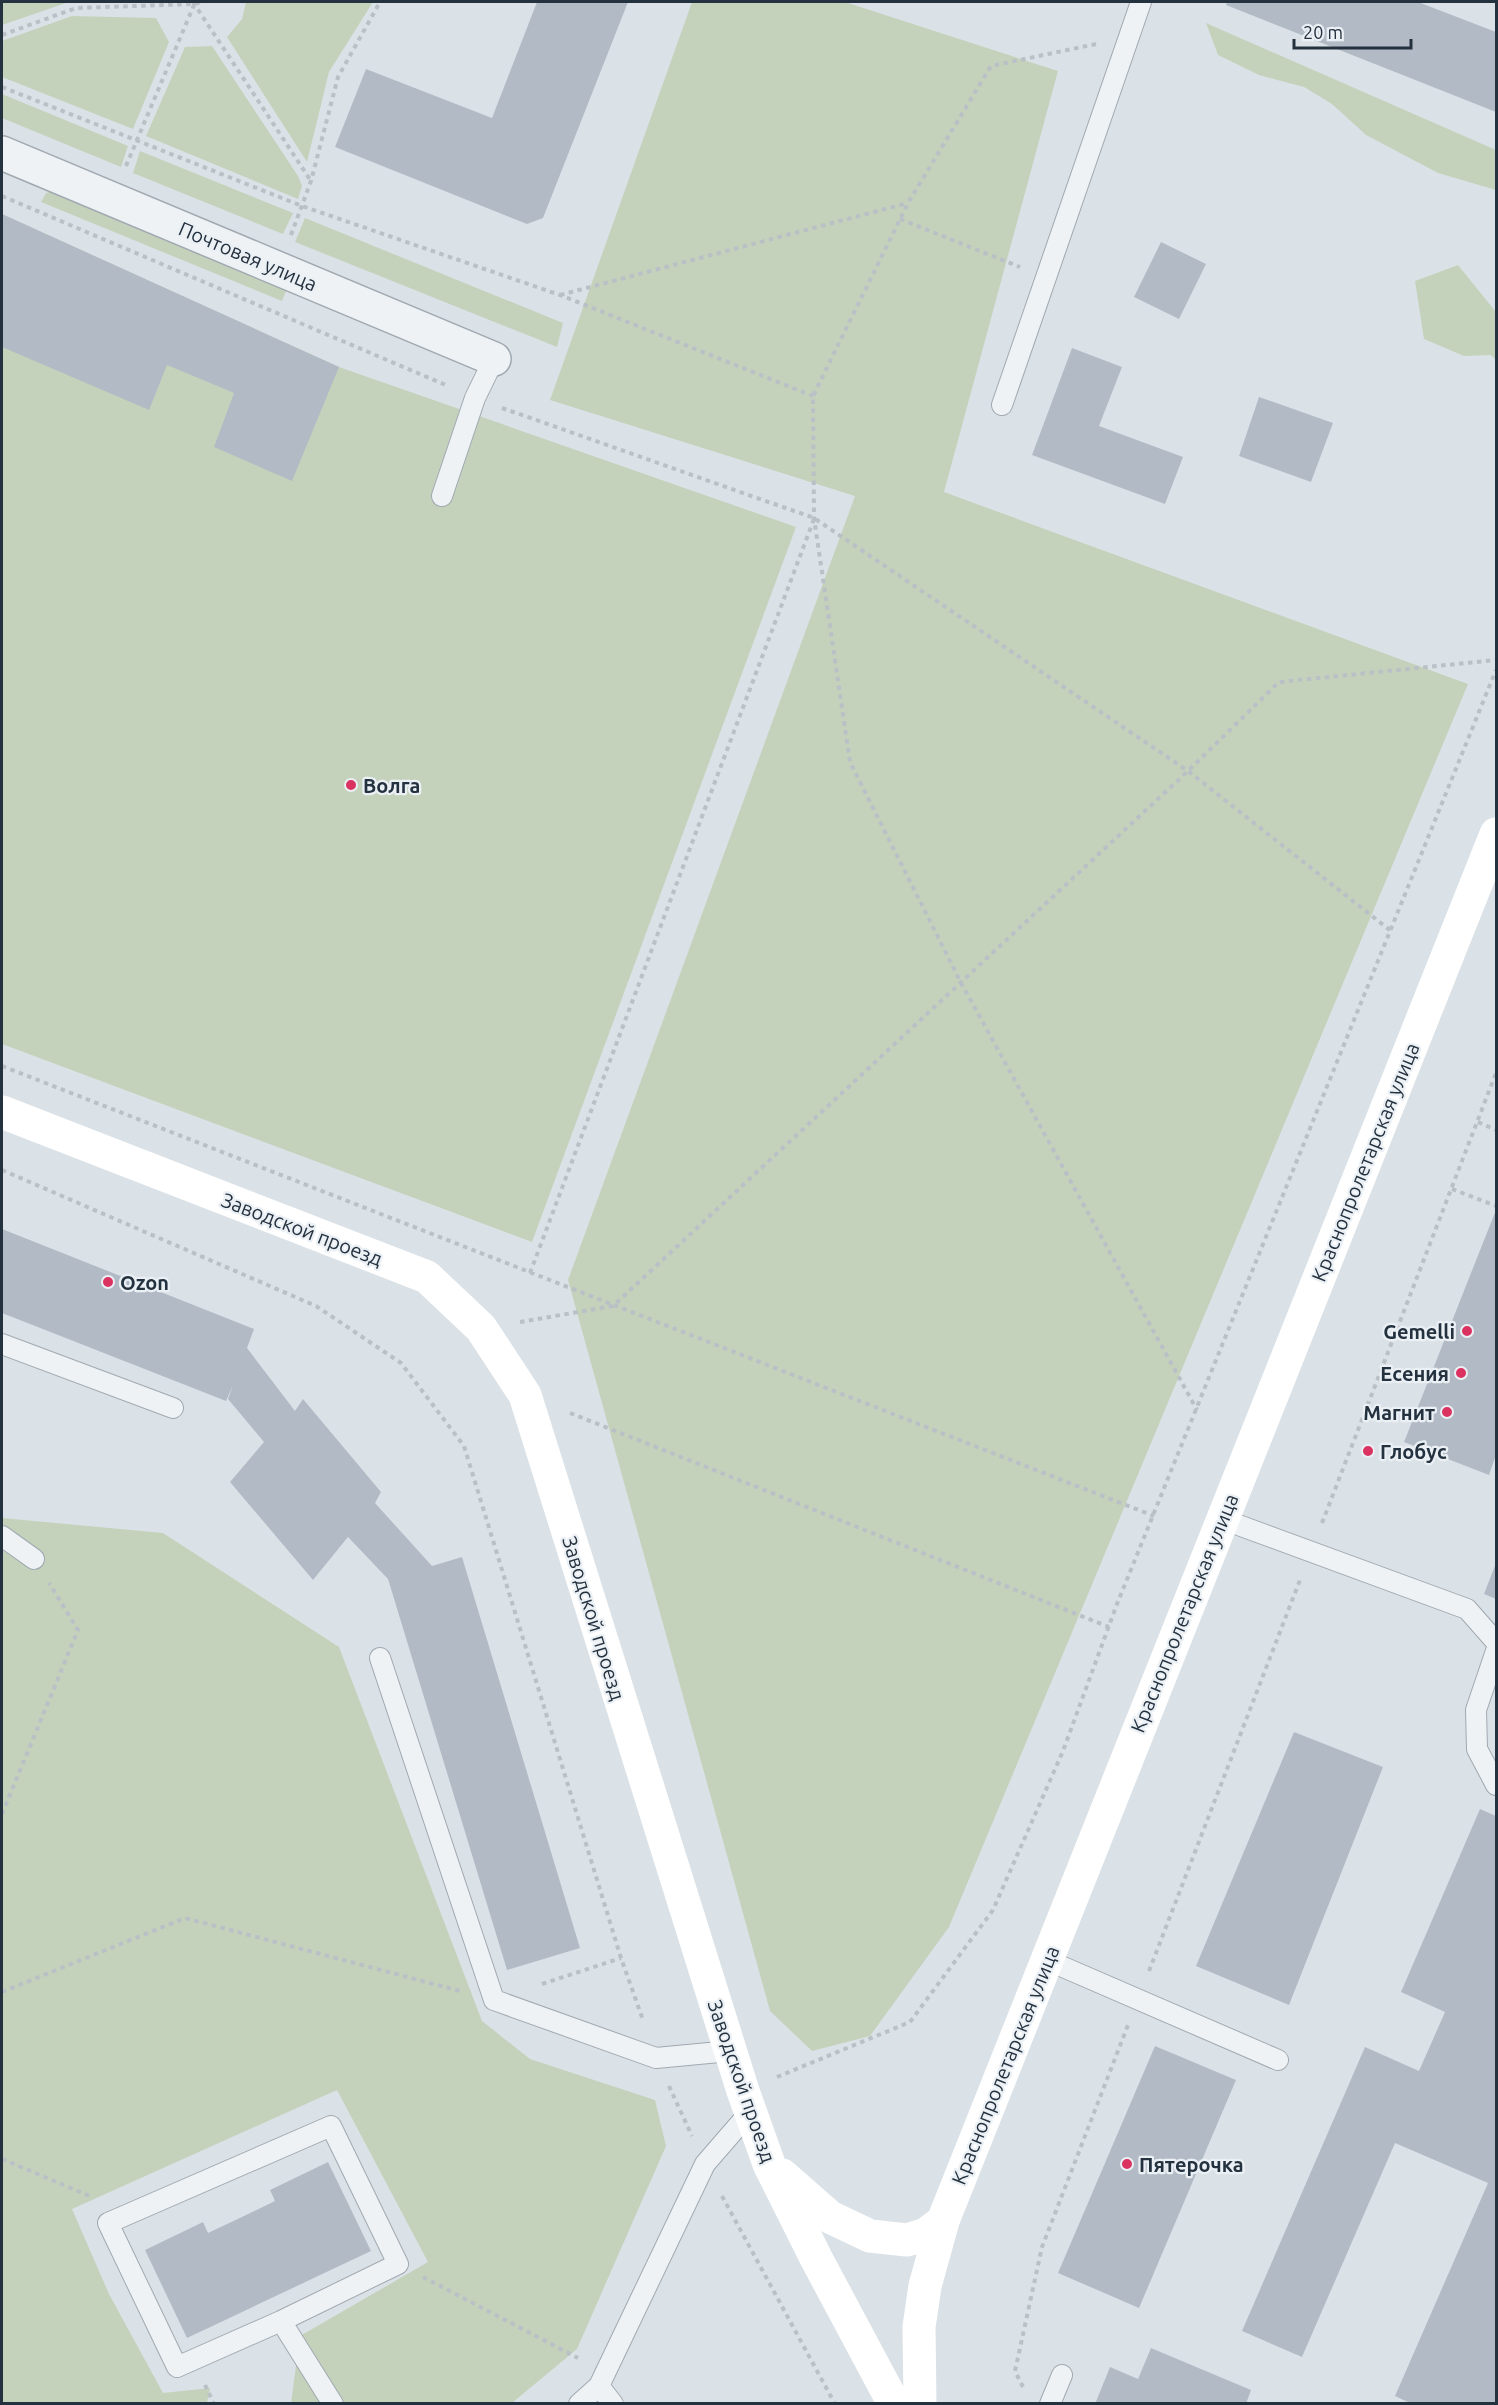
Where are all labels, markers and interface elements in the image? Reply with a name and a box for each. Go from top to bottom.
scale bar [1294,12,1411,50]
text: 20 m [1303,22,1343,42]
street label: Почтовая улица [175,217,321,295]
place label: Волга [363,774,420,797]
marker: Волга [344,778,358,792]
street label: Краснопролетарская улица [1307,1039,1423,1285]
street label: Заводской проезд [218,1188,386,1270]
place label: Ozon [120,1271,169,1294]
marker: Ozon [101,1275,115,1289]
place label: Gemelli [1383,1320,1455,1343]
marker: Gemelli [1460,1324,1474,1338]
place label: Есения [1380,1362,1449,1385]
marker: Есения [1454,1366,1468,1380]
place label: Магнит [1363,1401,1435,1424]
marker: Магнит [1440,1405,1454,1419]
place label: Глобус [1380,1440,1447,1463]
marker: Глобус [1361,1444,1375,1458]
street label: Краснопролетарская улица [1126,1490,1242,1736]
street label: Заводской проезд [558,1533,630,1703]
street label: Краснопролетарская улица [947,1942,1063,2188]
street label: Заводской проезд [703,1997,781,2166]
place label: Пятерочка [1139,2153,1244,2176]
marker: Пятерочка [1120,2157,1134,2171]

